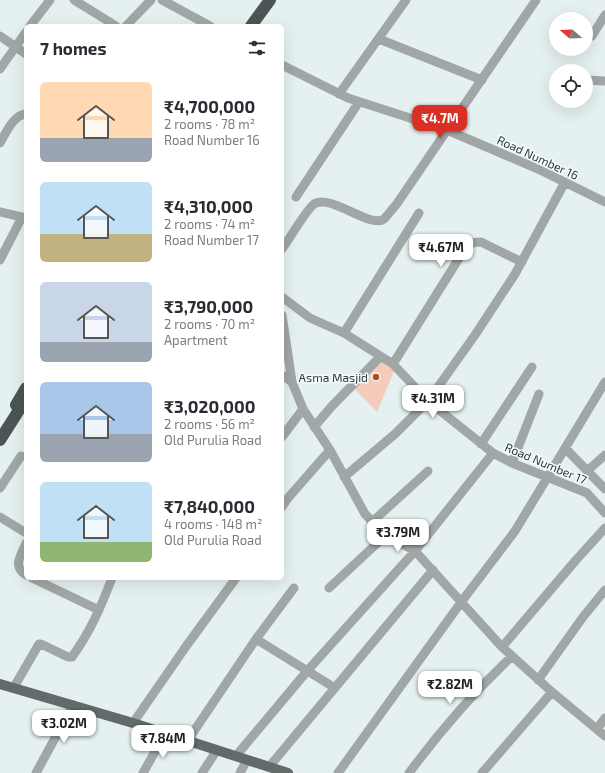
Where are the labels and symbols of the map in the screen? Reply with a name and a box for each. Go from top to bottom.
north arrow [549,12,593,56]
pin: ₹4.7M [412,105,468,139]
street label: Road Number 16 [495,132,581,182]
pin: ₹4.67M [408,234,474,268]
place label: Asma Masjid [299,370,368,385]
marker: Asma Masjid [371,372,381,382]
pin: ₹4.31M [400,385,466,419]
street label: Road Number 17 [503,439,589,487]
pin: ₹3.79M [365,519,431,553]
pin: ₹2.82M [417,671,483,705]
pin: ₹3.02M [31,710,97,744]
pin: ₹7.84M [130,725,196,759]

